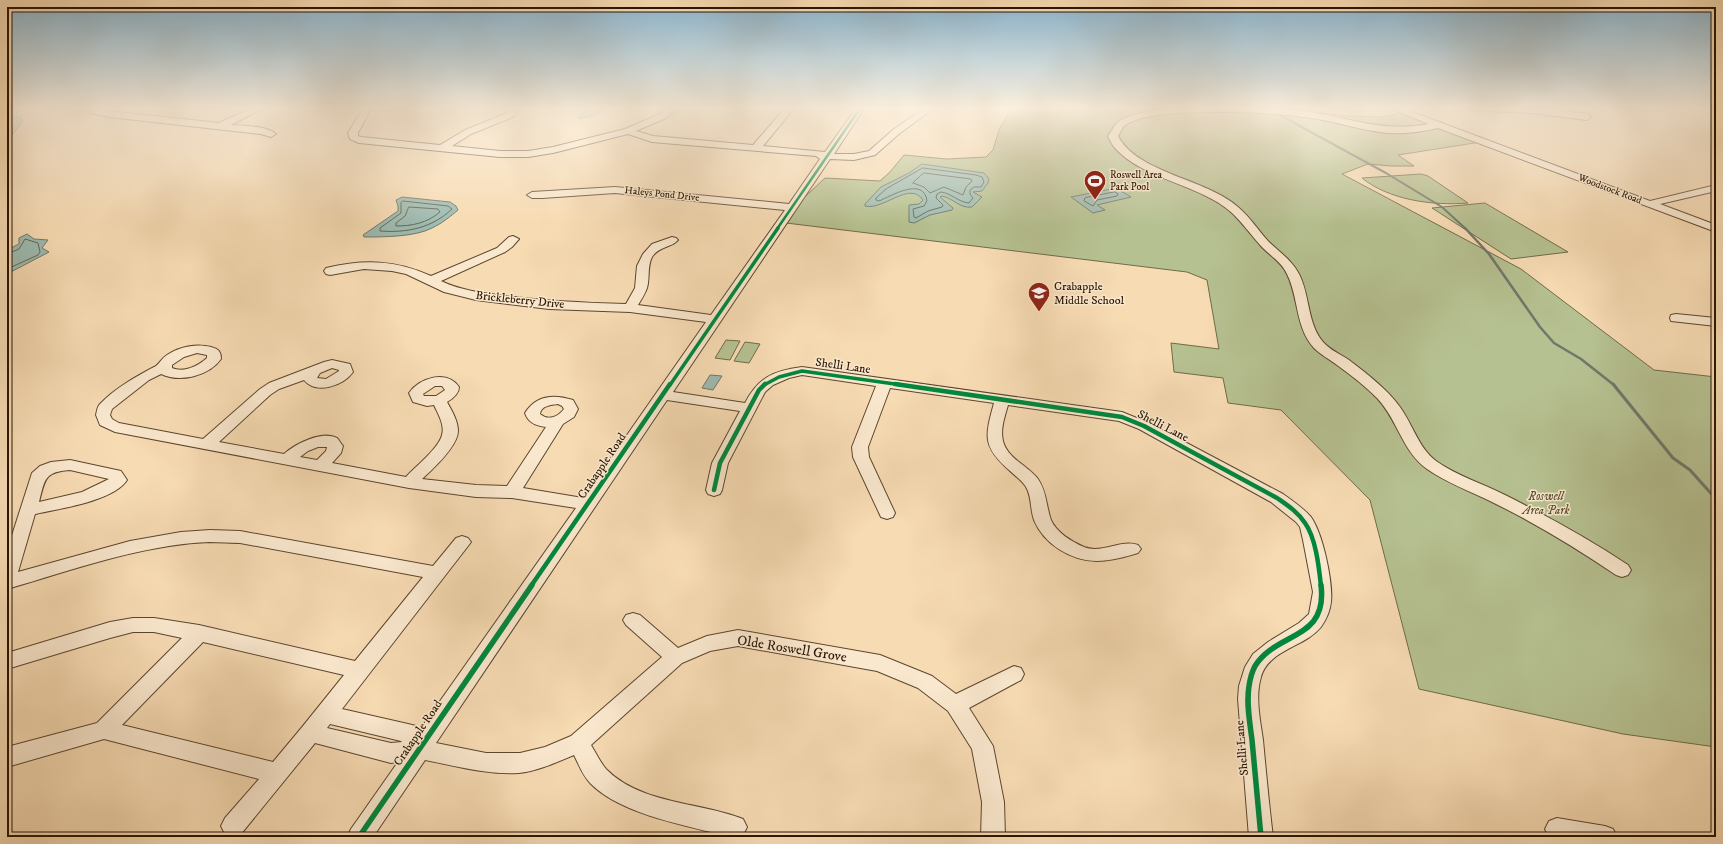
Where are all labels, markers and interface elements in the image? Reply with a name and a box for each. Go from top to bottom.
sports icon: Roswell Area Park Pool [1082,168,1108,201]
place label: Roswell Area Park Pool [1110,169,1163,193]
street label: Woodstock Road [1576,171,1643,207]
street label: Haleys Pond Drive [624,184,700,204]
place label: Crabapple Middle School [1054,279,1124,308]
school or university icon: Crabapple Middle School [1026,280,1052,313]
street label: Brickleberry Drive [475,288,565,312]
street label: Shelli Lane [815,355,871,377]
street label: Shelli Lane [1135,407,1191,445]
street label: Crabapple Road [574,430,630,502]
park label: Roswell Area Park [1521,489,1569,518]
street label: Olde Roswell Grove [736,631,848,667]
street label: Crabapple Road [390,697,446,769]
street label: Shelli Lane [1232,720,1252,776]

